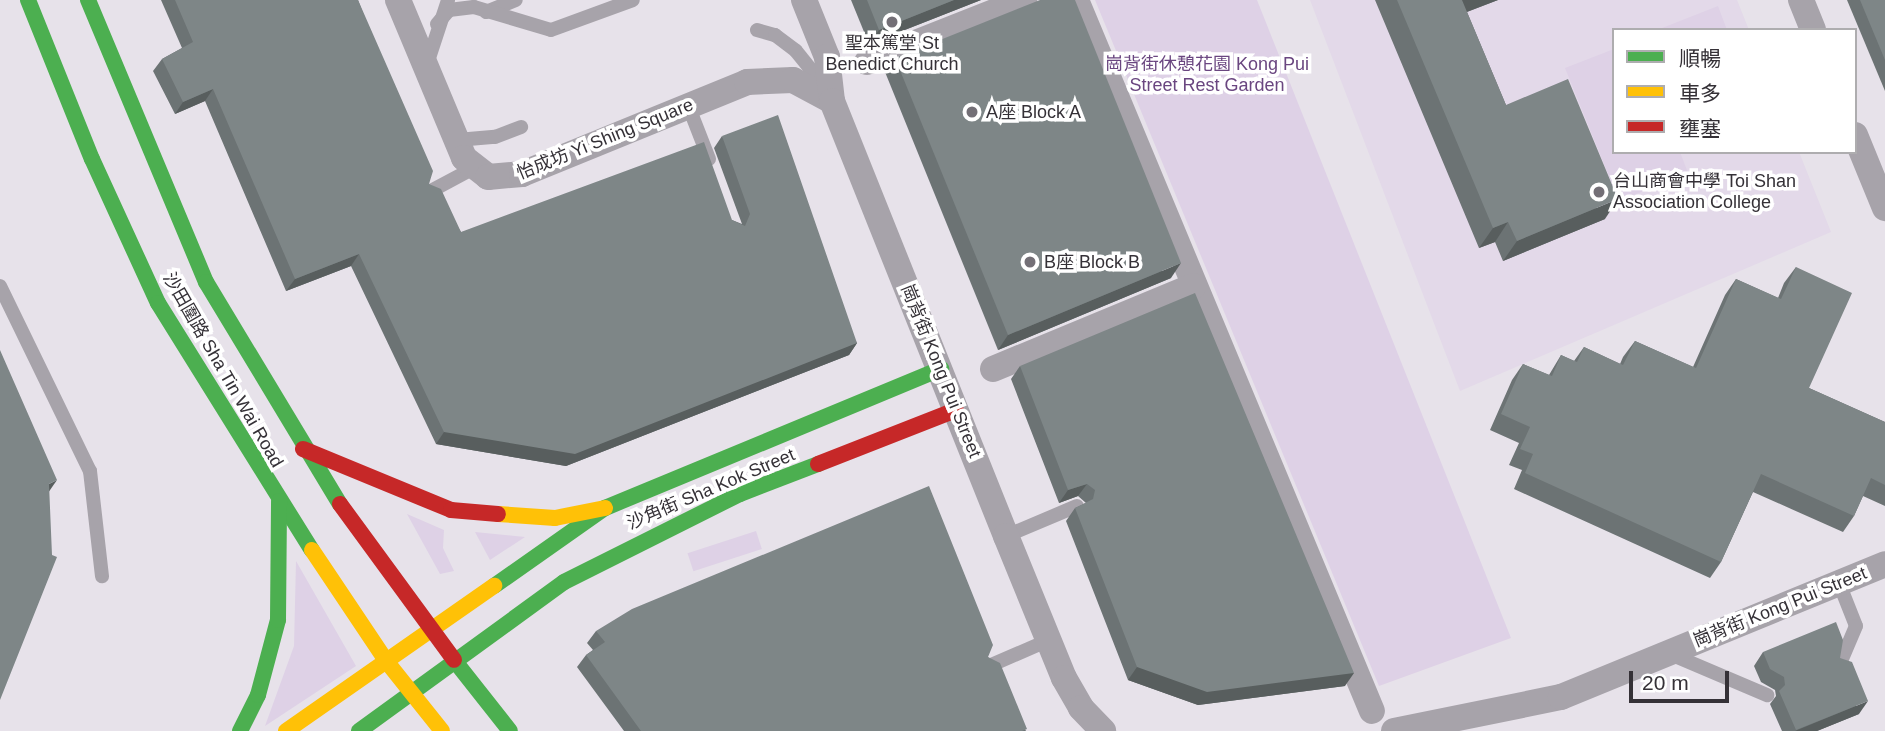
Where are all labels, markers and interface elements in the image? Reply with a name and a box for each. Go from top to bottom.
marker: 聖本篤堂 St Benedict Church [884,14,900,30]
legend [1612,28,1857,154]
place label: 聖本篤堂 St Benedict Church [825,33,959,76]
text: 順暢 [1679,47,1721,70]
park label: 崗背街休憩花園 Kong Pui Street Rest Garden [1105,54,1309,96]
text: 車多 [1679,82,1721,105]
street label: 怡成坊 Yi Shing Square [514,94,696,184]
place label: A座 Block A [986,101,1082,123]
marker: A座 Block A [964,104,980,120]
text: 壅塞 [1679,117,1721,140]
place label: 台山商會中學 Toi Shan Association College [1613,171,1796,214]
marker: 台山商會中學 Toi Shan Association College [1591,184,1607,200]
place label: B座 Block B [1044,251,1140,273]
marker: B座 Block B [1022,254,1038,270]
street label: 沙田圍路 Sha Tin Wai Road [158,269,288,471]
street label: 崗背街 Kong Pui Street [896,281,986,461]
street label: 沙角街 Sha Kok Street [624,444,798,534]
street label: 崗背街 Kong Pui Street [1690,562,1870,652]
scale bar [1633,658,1733,702]
text: 20 m [1642,671,1689,694]

